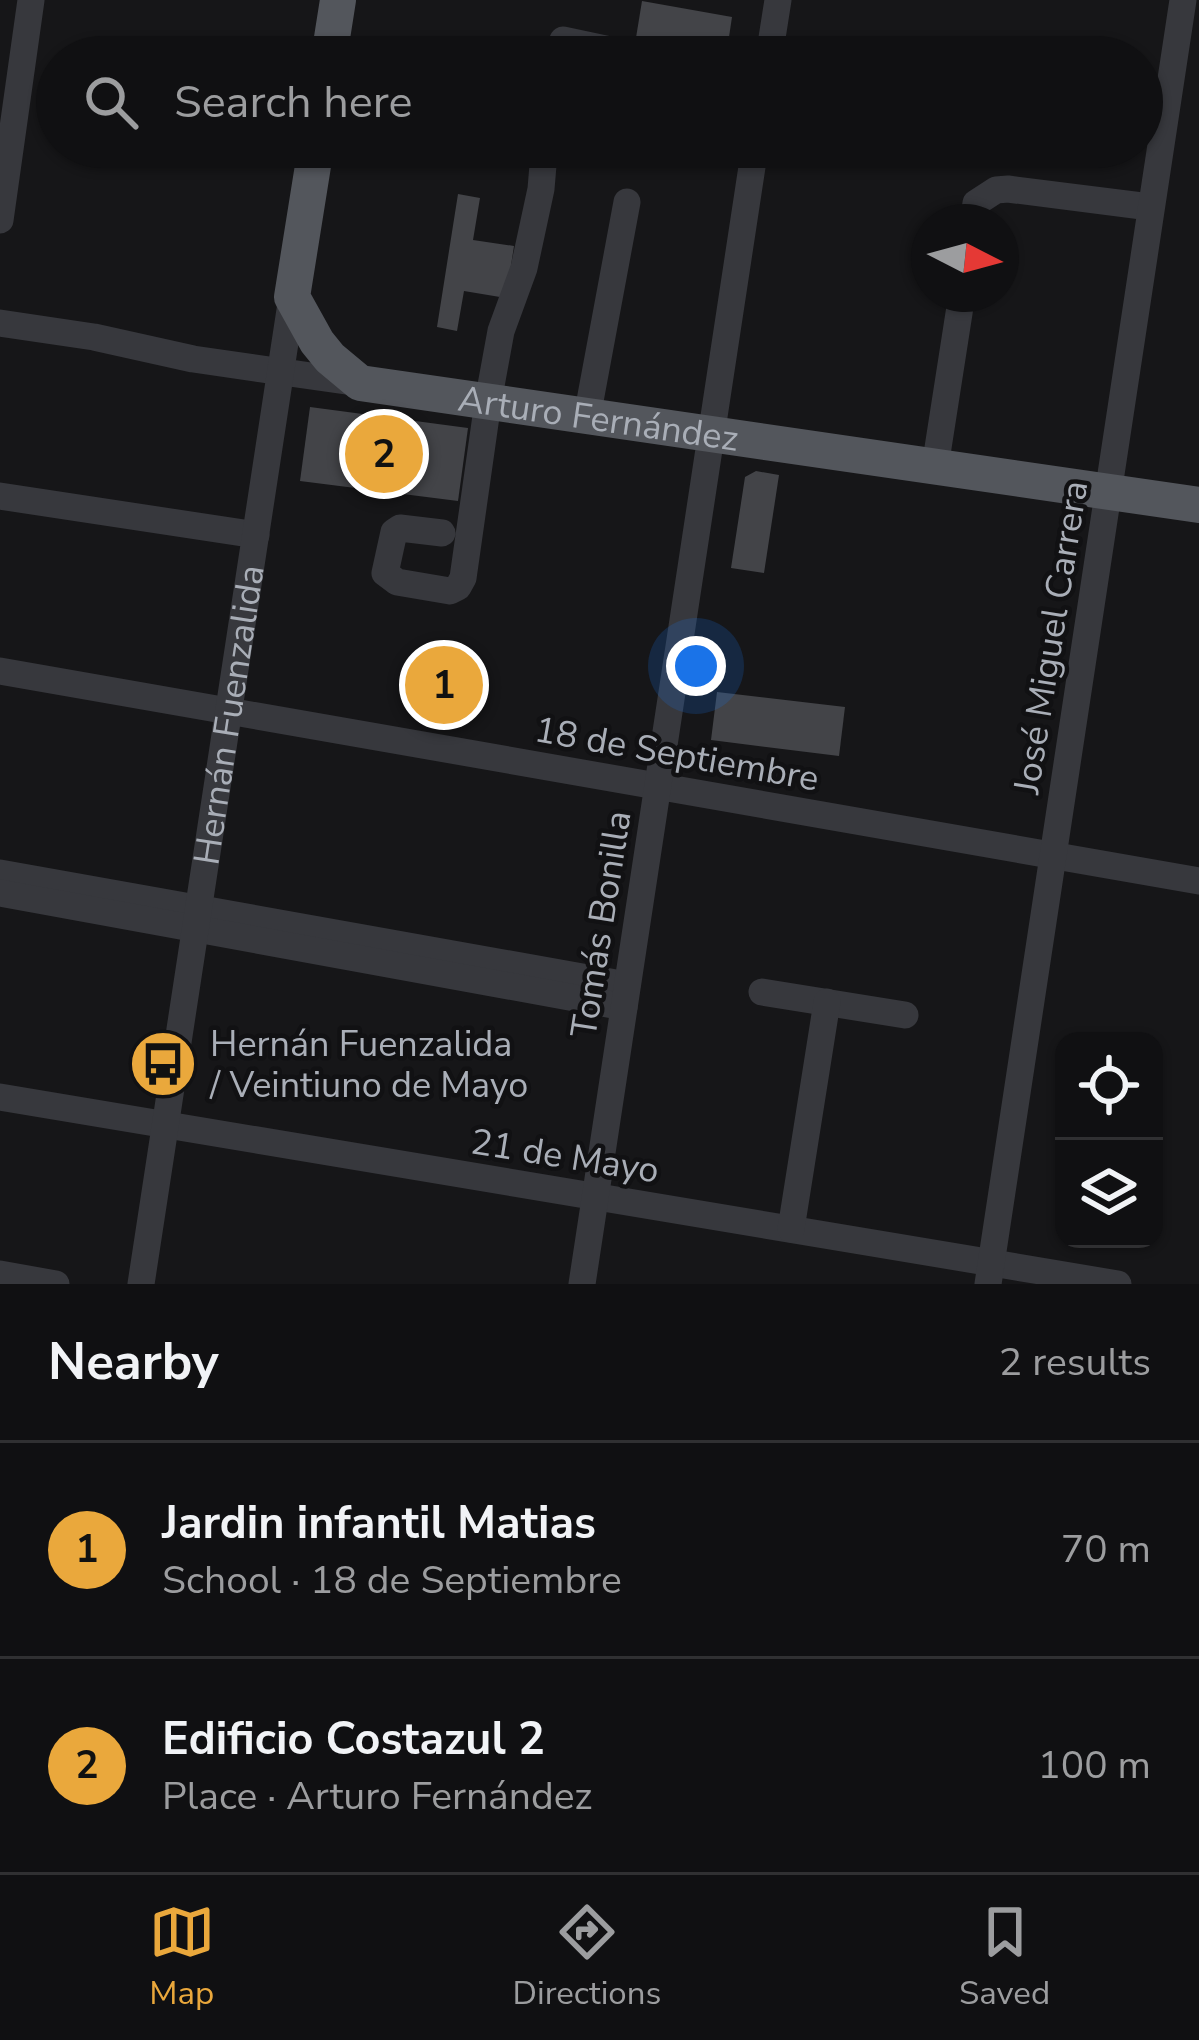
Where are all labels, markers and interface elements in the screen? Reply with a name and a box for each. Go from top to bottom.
search box [36,36,1163,168]
icon: search [78,69,144,135]
text: Search here [174,72,413,133]
north arrow [911,204,1019,312]
street label: Arturo Fernández [455,375,742,464]
pin: 2 [345,409,423,499]
street label: José Miguel Carrera [1002,477,1100,798]
street label: Hernán Fuenzalida [182,562,277,868]
your location [666,636,726,696]
pin: 1 [405,640,483,730]
street label: 18 de Septiembre [531,705,823,804]
street label: Tomás Bonilla [559,807,644,1041]
place label: Hernán Fuenzalida / Veintiuno de Mayo [209,1020,528,1110]
bus stop icon: Hernán Fuenzalida / Veintiuno de Mayo [128,1029,198,1099]
map controls [1055,1032,1163,1248]
button: locate [1055,1032,1163,1140]
street label: 21 de Mayo [467,1117,662,1196]
button: layers [1055,1140,1163,1248]
text: Nearby [48,1327,219,1397]
text: 2 results [999,1336,1151,1389]
text: Jardin infantil Matias [162,1493,596,1554]
text: 1 [75,1523,99,1576]
text: 70 m [1061,1523,1151,1576]
text: School · 18 de Septiembre [162,1554,622,1607]
text: Edificio Costazul 2 [162,1709,545,1770]
text: 2 [75,1739,99,1792]
text: 100 m [1037,1739,1151,1792]
text: Place · Arturo Fernández [162,1770,592,1823]
tab: Map [149,1899,215,2016]
tab: Directions [513,1899,661,2016]
tab: Saved [959,1899,1050,2016]

